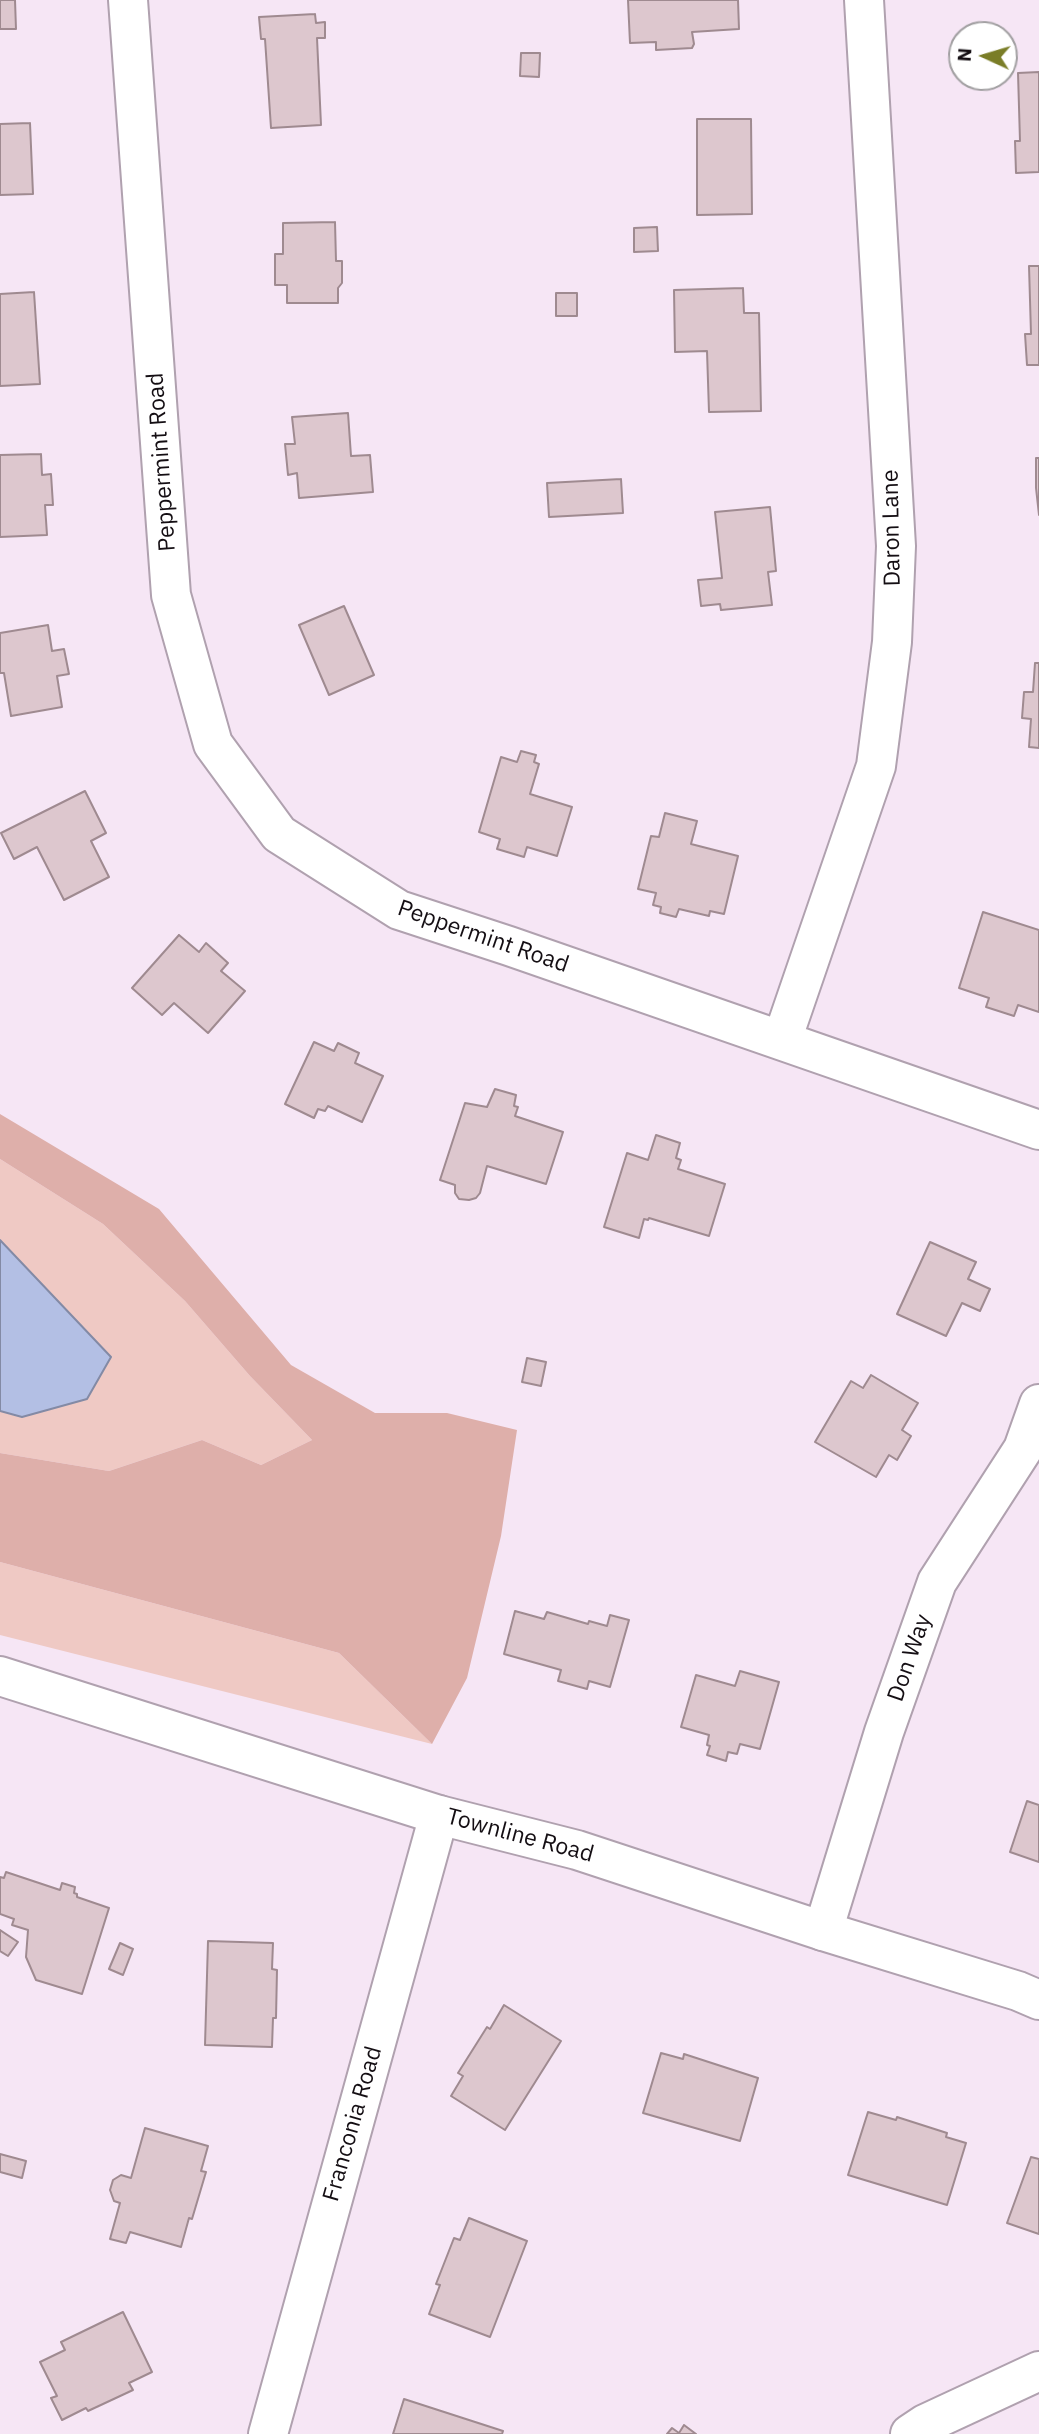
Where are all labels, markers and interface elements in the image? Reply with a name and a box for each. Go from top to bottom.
north arrow [948,21,1018,91]
text: N [952,47,976,62]
street label: Peppermint Road [142,372,182,552]
street label: Daron Lane [877,469,907,587]
street label: Peppermint Road [394,895,572,979]
street label: Don Way [882,1611,938,1705]
street label: Townline Road [443,1803,597,1869]
street label: Franconia Road [318,2043,388,2205]

